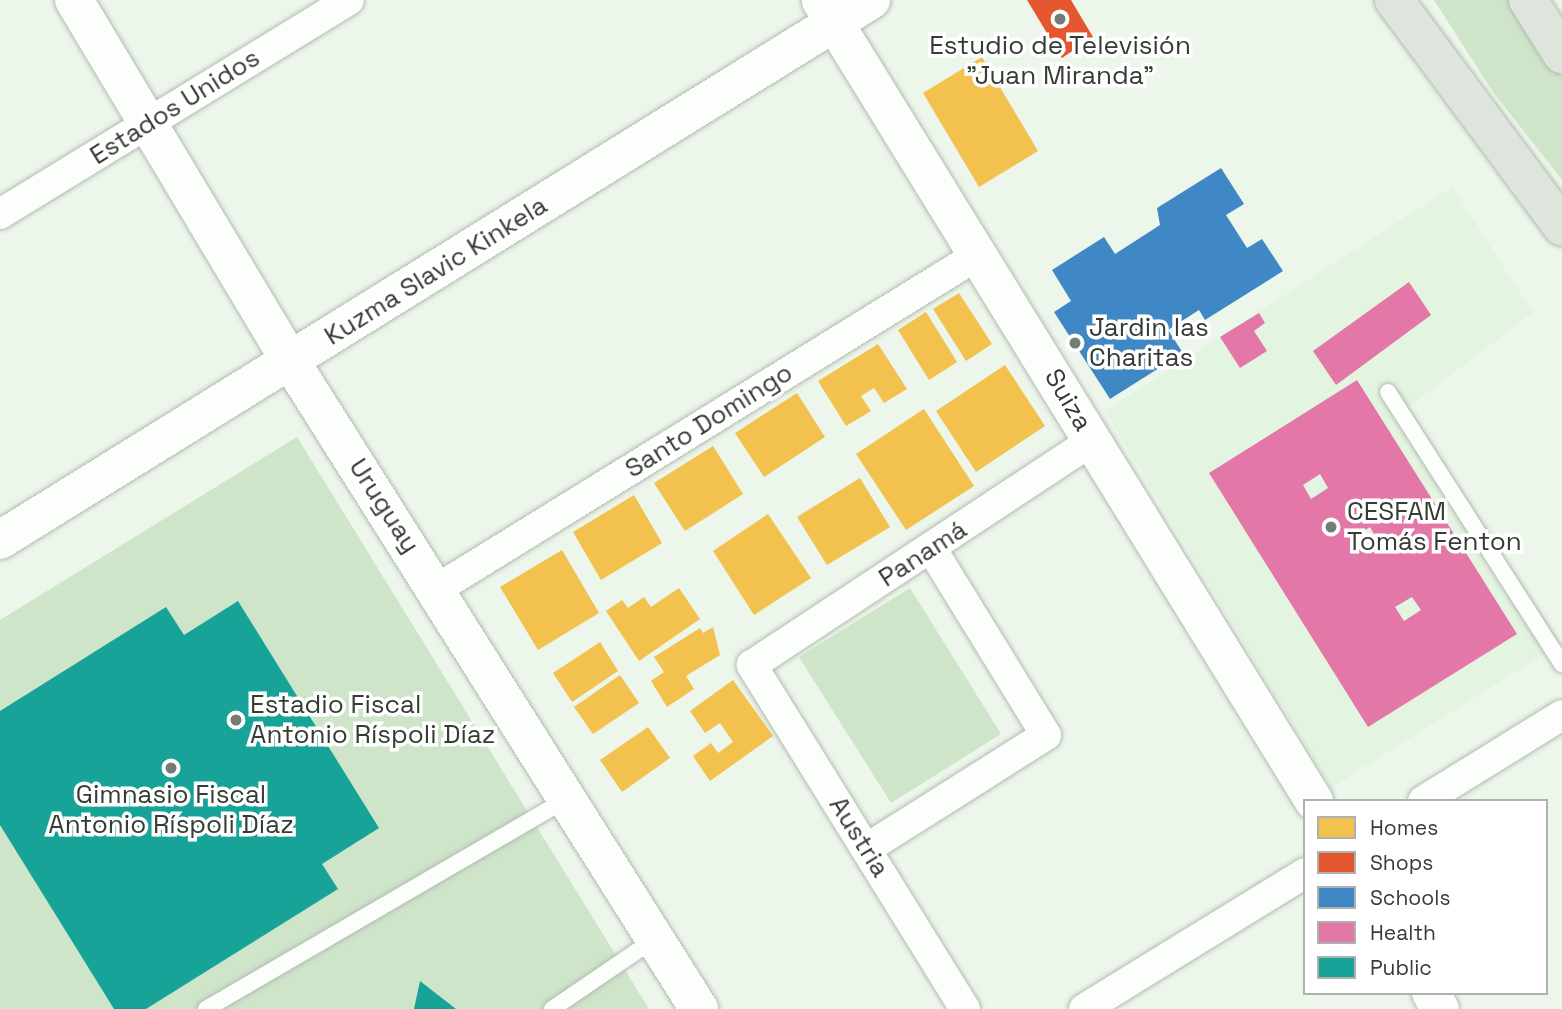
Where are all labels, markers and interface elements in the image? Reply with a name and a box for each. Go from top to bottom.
marker: Estudio de Televisión "Juan Miranda" [1052,11,1068,27]
place label: Estudio de Televisión "Juan Miranda" [929,30,1191,92]
street label: Estados Unidos [85,42,265,172]
street label: Kuzma Slavic Kinkela [319,190,553,352]
place label: Jardin las Charitas [1089,312,1209,374]
marker: Jardin las Charitas [1067,335,1083,351]
street label: Santo Domingo [620,357,798,485]
street label: Suiza [1037,363,1099,437]
street label: Uruguay [342,453,426,559]
place label: CESFAM Tomás Fenton [1347,496,1522,558]
street label: Panamá [873,514,973,594]
marker: CESFAM Tomás Fenton [1321,517,1341,537]
place label: Estadio Fiscal Antonio Ríspoli Díaz [250,689,495,750]
marker: Estadio Fiscal Antonio Ríspoli Díaz [228,712,244,728]
marker: Gimnasio Fiscal Antonio Ríspoli Díaz [163,760,179,776]
place label: Gimnasio Fiscal Antonio Ríspoli Díaz [48,779,294,840]
street label: Austria [822,791,896,883]
legend [1303,799,1548,995]
text: Homes [1370,814,1438,841]
text: Shops [1370,849,1433,876]
text: Schools [1370,884,1450,911]
text: Health [1370,919,1436,946]
text: Public [1370,954,1432,981]

